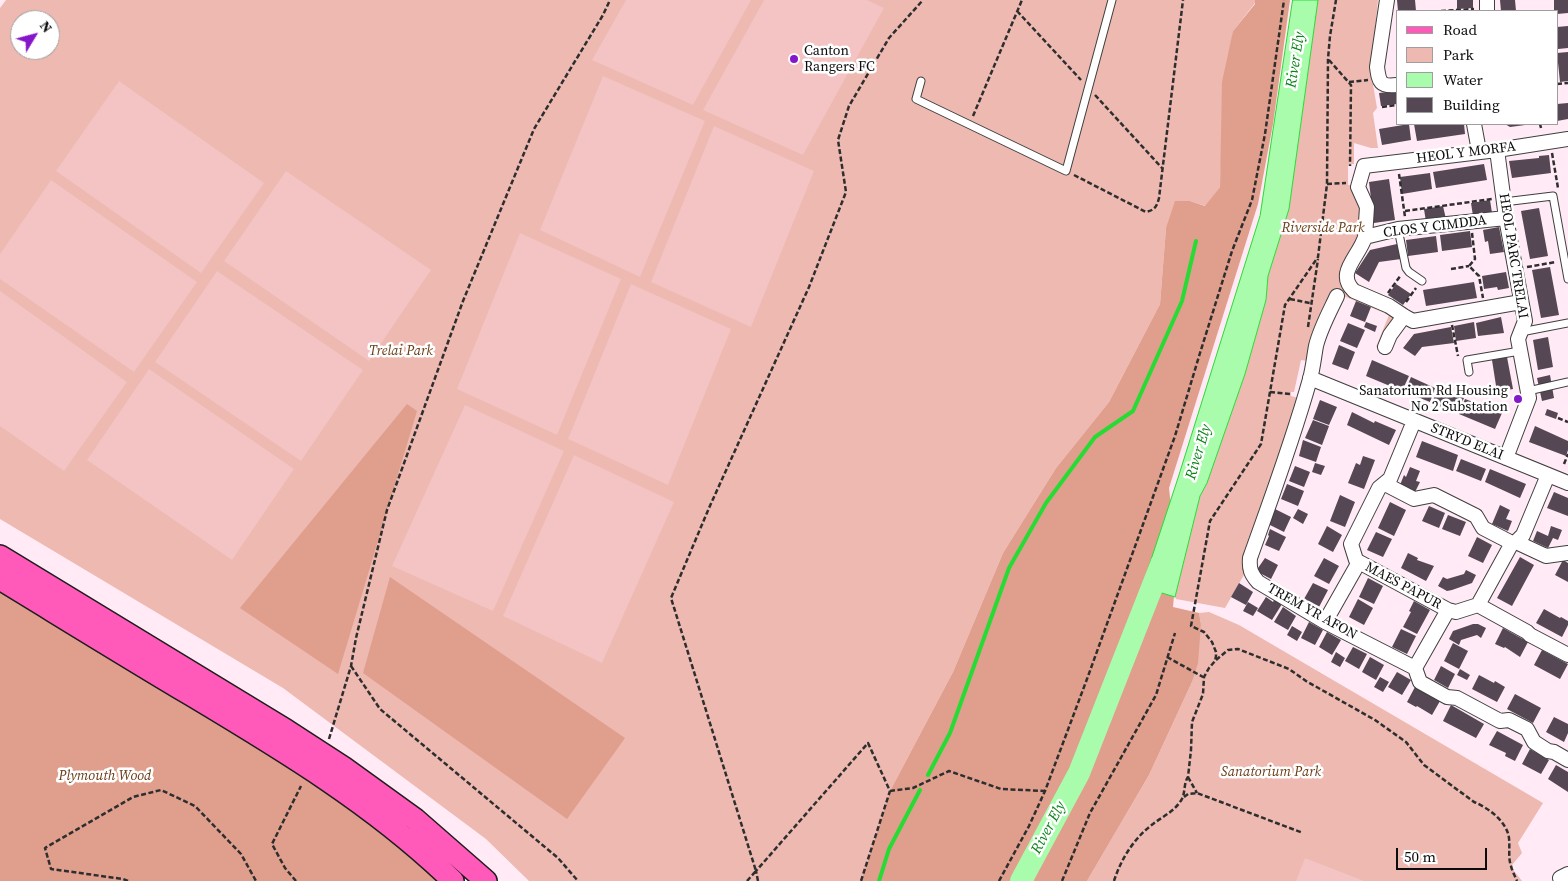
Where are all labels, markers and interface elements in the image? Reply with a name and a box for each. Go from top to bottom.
north arrow [10,10,60,60]
legend [1396,10,1558,125]
text: N [35,16,57,37]
text: Road [1443,19,1477,40]
water label: River Ely [1283,31,1309,89]
place label: Canton Rangers FC [804,43,875,75]
text: Park [1443,44,1474,65]
marker: Canton Rangers FC [788,53,800,65]
text: Water [1443,69,1483,90]
text: Building [1443,94,1500,115]
street label: HEOL Y MORFA [1415,139,1517,167]
street label: HEOL PARC TRELAI [1495,192,1531,320]
street label: CLOS Y CIMDDA [1382,212,1488,242]
park label: Riverside Park [1281,220,1365,236]
park label: Trelai Park [369,343,433,359]
place label: Sanatorium Rd Housing No 2 Substation [1359,383,1508,416]
marker: Sanatorium Rd Housing No 2 Substation [1512,393,1524,405]
street label: STRYD ELAI [1428,420,1506,464]
water label: River Ely [1182,422,1216,482]
street label: MAES PAPUR [1362,559,1444,613]
street label: TREM YR AFON [1264,580,1360,644]
park label: Sanatorium Park [1221,764,1321,780]
park label: Plymouth Wood [59,768,151,784]
water label: River Ely [1028,799,1070,857]
scale bar [1398,838,1489,870]
text: 50 m [1404,846,1436,867]

